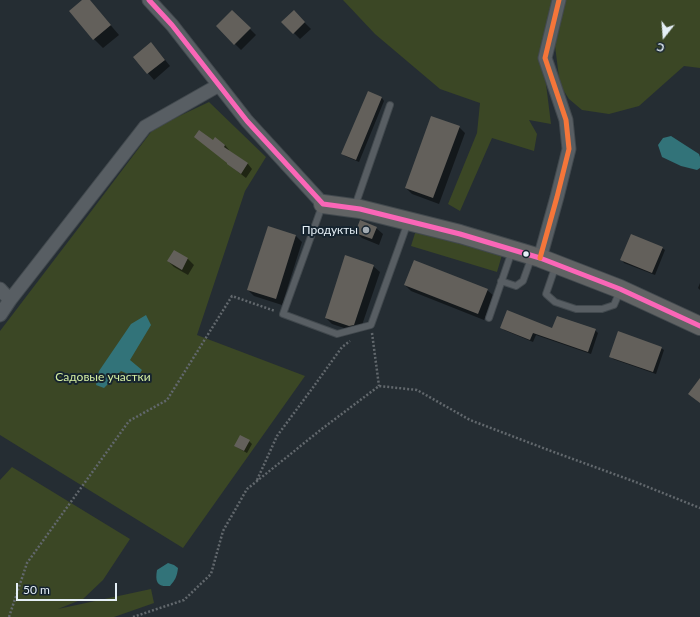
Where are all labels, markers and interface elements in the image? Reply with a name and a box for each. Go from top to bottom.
north arrow [644,16,684,56]
text: С [655,41,666,55]
place label: Продукты [302,223,358,237]
marker: Продукты [361,225,371,235]
unlabelled marker [521,249,531,259]
park label: Садовые участки [55,370,151,384]
scale bar [18,575,119,601]
text: 50 m [23,582,50,597]

